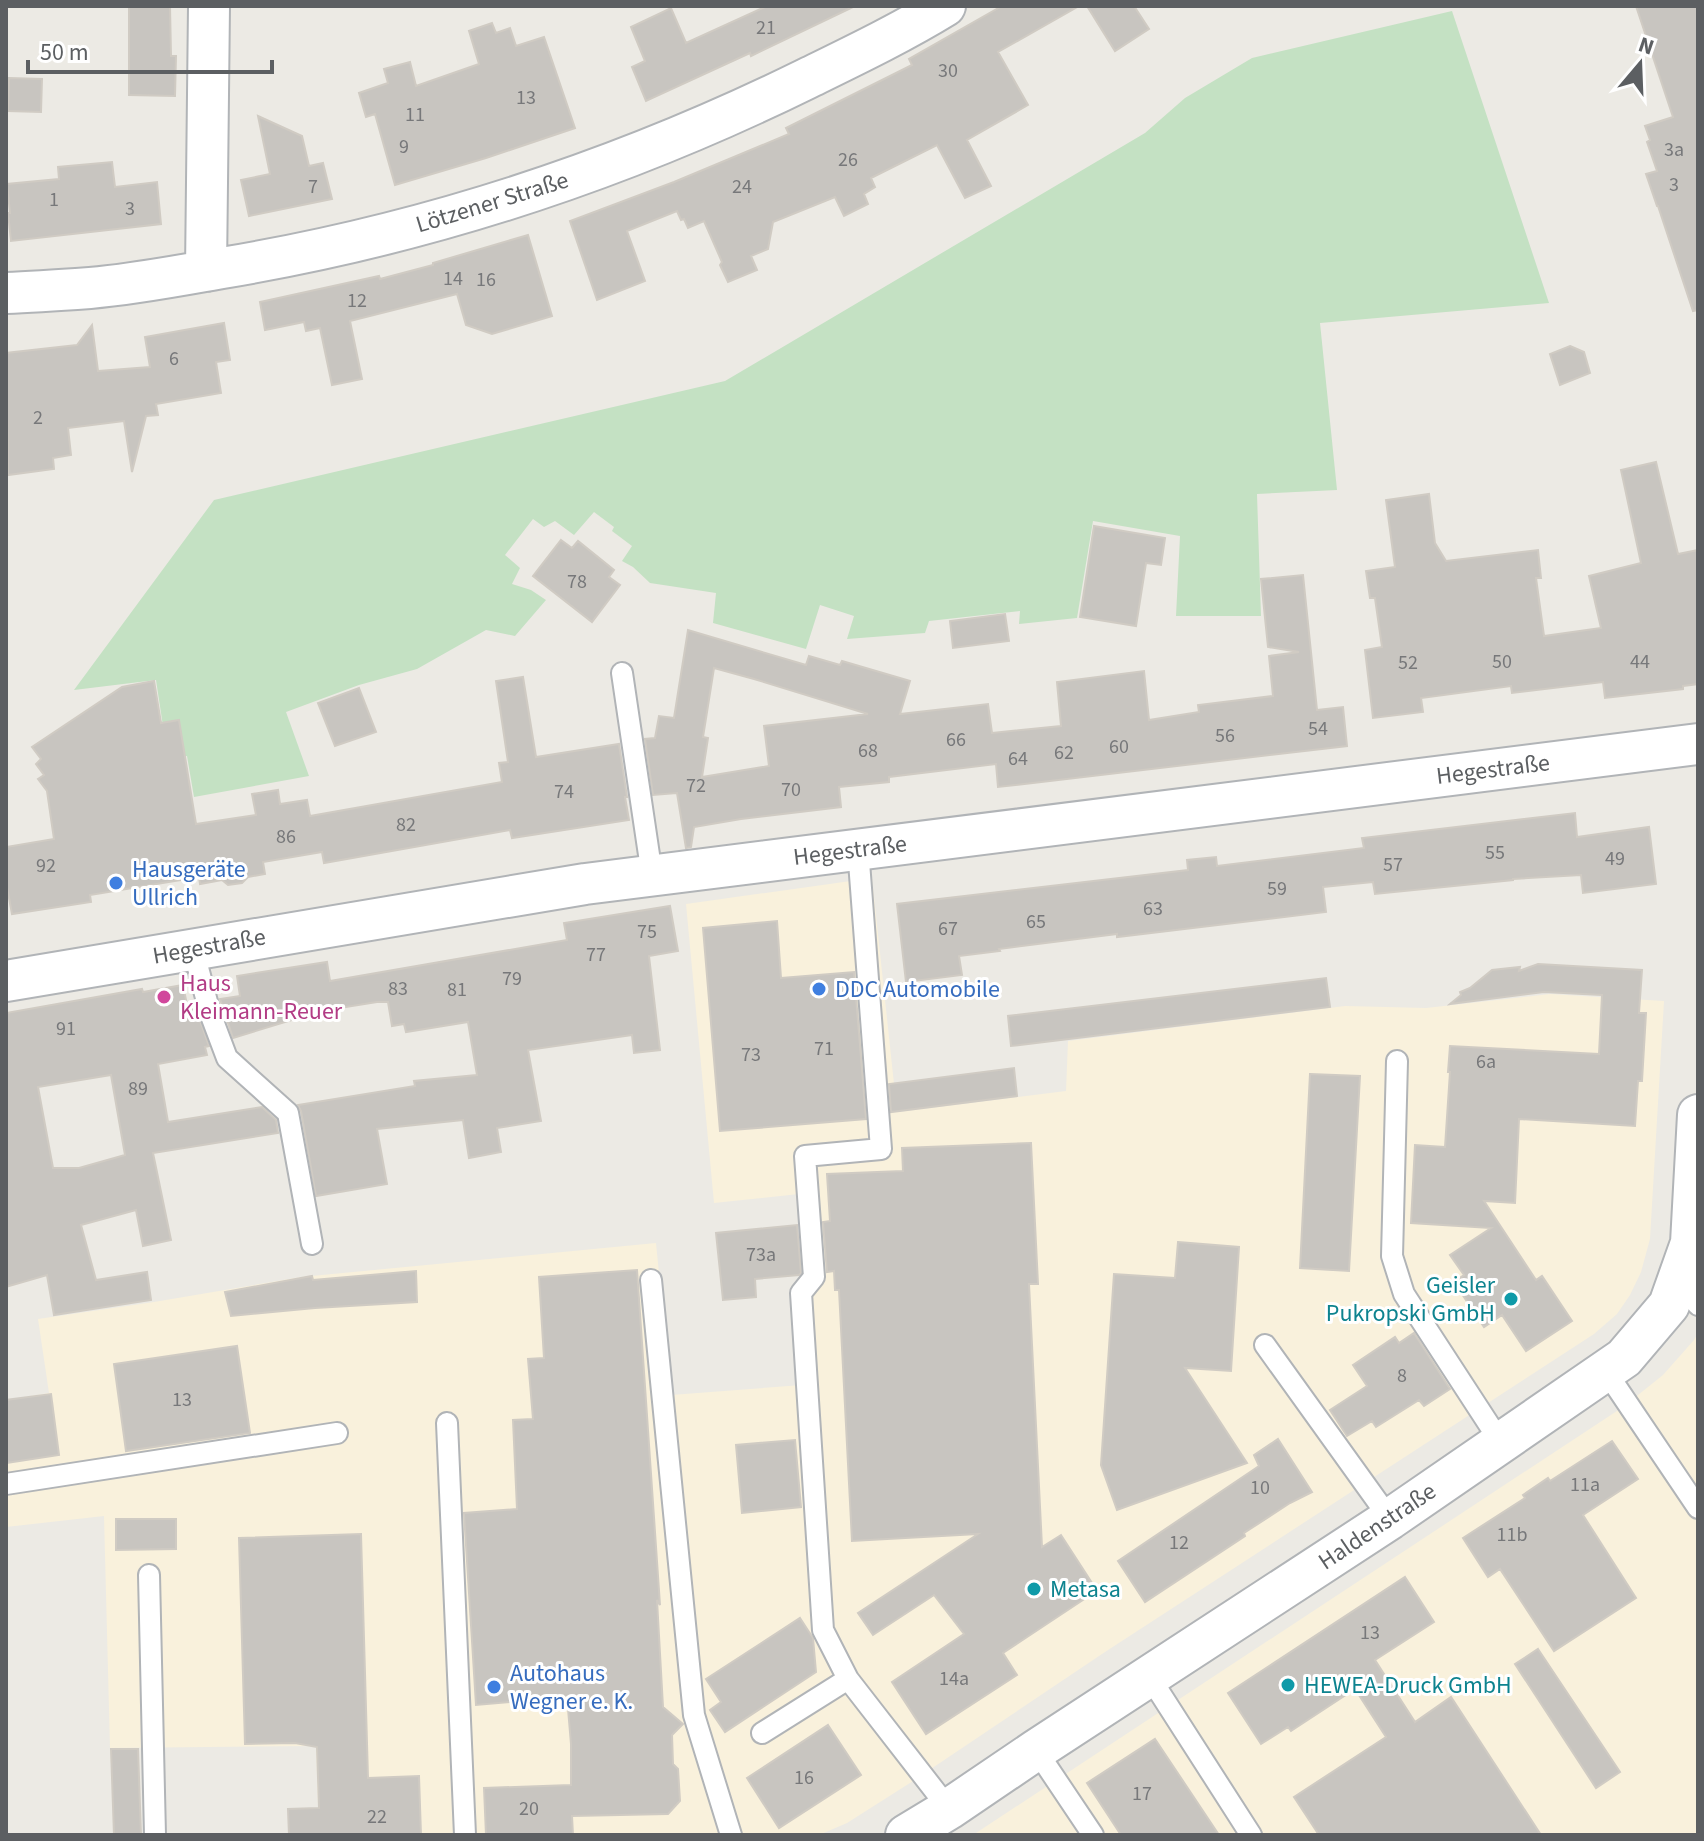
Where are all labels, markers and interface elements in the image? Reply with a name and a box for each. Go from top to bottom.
house number: 21 [756,14,776,42]
scale bar [28,24,272,74]
north arrow [1600,24,1680,104]
text: N [1634,29,1658,64]
text: 50 m [40,35,89,70]
house number: 30 [938,57,958,85]
house number: 13 [516,84,536,112]
house number: 11 [405,101,425,129]
house number: 9 [399,133,409,161]
house number: 3a [1664,136,1684,164]
house number: 26 [838,146,858,174]
street label: Lötzener Straße [411,163,573,242]
house number: 3 [1669,171,1679,199]
house number: 7 [308,173,318,201]
house number: 24 [732,173,752,201]
house number: 1 [49,186,59,214]
house number: 3 [125,195,135,223]
house number: 14 [443,265,463,293]
house number: 16 [476,266,496,294]
house number: 12 [347,287,367,315]
house number: 6 [169,345,179,373]
house number: 2 [33,404,43,432]
house number: 78 [567,568,587,596]
house number: 50 [1492,648,1512,676]
house number: 44 [1630,648,1650,676]
house number: 52 [1398,649,1418,677]
house number: 54 [1308,715,1328,743]
house number: 56 [1215,722,1235,750]
house number: 66 [946,726,966,754]
house number: 60 [1109,733,1129,761]
house number: 68 [858,737,878,765]
house number: 62 [1054,739,1074,767]
house number: 64 [1008,745,1028,773]
street label: Hegestraße [1434,745,1552,794]
house number: 72 [686,772,706,800]
house number: 70 [781,776,801,804]
house number: 74 [554,778,574,806]
house number: 82 [396,811,416,839]
house number: 86 [276,823,296,851]
street label: Hegestraße [791,826,909,875]
house number: 55 [1485,839,1505,867]
house number: 49 [1605,845,1625,873]
house number: 57 [1383,851,1403,879]
house number: 92 [36,852,56,880]
place label: Hausgeräte Ullrich [132,852,246,915]
marker: Hausgeräte Ullrich [107,874,125,892]
house number: 59 [1267,875,1287,903]
house number: 63 [1143,895,1163,923]
house number: 65 [1026,908,1046,936]
house number: 67 [938,915,958,943]
house number: 75 [637,918,657,946]
street label: Hegestraße [150,919,268,974]
house number: 77 [586,941,606,969]
house number: 79 [502,965,522,993]
place label: Haus Kleimann-Reuer [180,966,343,1029]
place label: DDC Automobile [835,972,1000,1007]
house number: 83 [388,975,408,1003]
house number: 81 [447,976,467,1004]
marker: DDC Automobile [810,980,828,998]
marker: Haus Kleimann-Reuer [155,988,173,1006]
house number: 91 [56,1015,76,1043]
house number: 71 [814,1035,834,1063]
house number: 73 [741,1041,761,1069]
house number: 6a [1476,1048,1496,1076]
house number: 89 [128,1075,148,1103]
house number: 73a [746,1241,776,1269]
place label: Geisler Pukropski GmbH [1326,1268,1496,1331]
marker: Geisler Pukropski GmbH [1502,1290,1520,1308]
house number: 8 [1397,1362,1407,1390]
house number: 13 [172,1386,192,1414]
house number: 11a [1570,1471,1600,1499]
house number: 10 [1250,1474,1270,1502]
street label: Haldenstraße [1311,1474,1443,1579]
house number: 11b [1497,1521,1527,1549]
house number: 12 [1169,1529,1189,1557]
place label: Metasa [1050,1572,1121,1607]
marker: Metasa [1025,1580,1043,1598]
house number: 13 [1360,1619,1380,1647]
place label: Autohaus Wegner e. K. [510,1656,633,1719]
house number: 14a [939,1665,969,1693]
place label: HEWEA-Druck GmbH [1304,1668,1512,1703]
marker: HEWEA-Druck GmbH [1279,1676,1297,1694]
marker: Autohaus Wegner e. K. [485,1678,503,1696]
house number: 16 [794,1764,814,1792]
house number: 17 [1132,1780,1152,1808]
house number: 20 [519,1795,539,1823]
house number: 22 [367,1803,387,1831]

